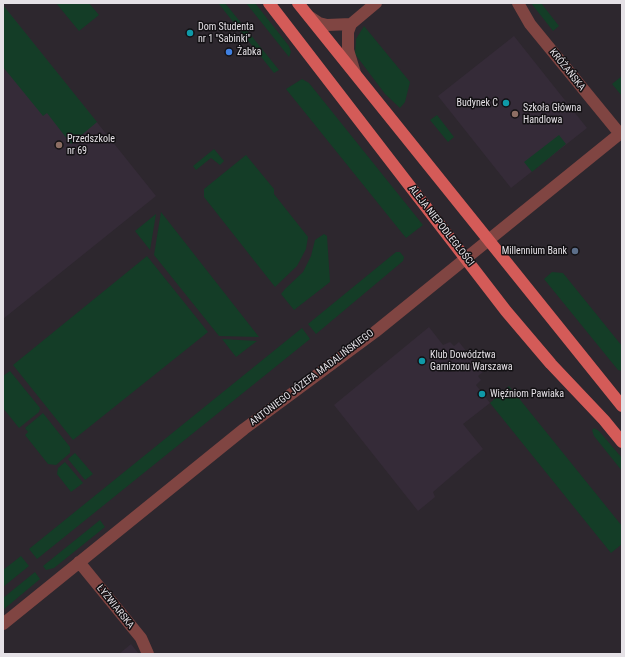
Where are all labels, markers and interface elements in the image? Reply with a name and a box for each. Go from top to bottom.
place label: Dom Studenta nr 1 "Sabinki" [198,21,254,44]
marker: Dom Studenta nr 1 "Sabinki" [185,28,195,38]
place label: Żabka [237,46,261,58]
marker: Żabka [224,47,234,57]
street label: KRÓŻAŃSKA [547,47,587,93]
place label: Budynek C [457,97,498,109]
marker: Budynek C [501,98,511,108]
place label: Szkoła Główna Handlowa [523,102,581,126]
marker: Szkoła Główna Handlowa [510,109,520,119]
place label: Przedszkole nr 69 [67,133,115,156]
marker: Przedszkole nr 69 [54,140,64,150]
street label: ALEJA NIEPODLEGŁOŚCI [406,183,476,269]
place label: Millennium Bank [502,245,567,257]
marker: Millennium Bank [570,246,580,256]
street label: ANTONIEGO JÓZEFA MADALIŃSKIEGO [248,327,376,429]
place label: Klub Dowództwa Garnizonu Warszawa [430,349,513,372]
marker: Klub Dowództwa Garnizonu Warszawa [417,356,427,366]
place label: Więźniom Pawiaka [490,388,564,400]
marker: Więźniom Pawiaka [477,389,487,399]
street label: ŁYŻWIARSKA [94,583,136,631]

